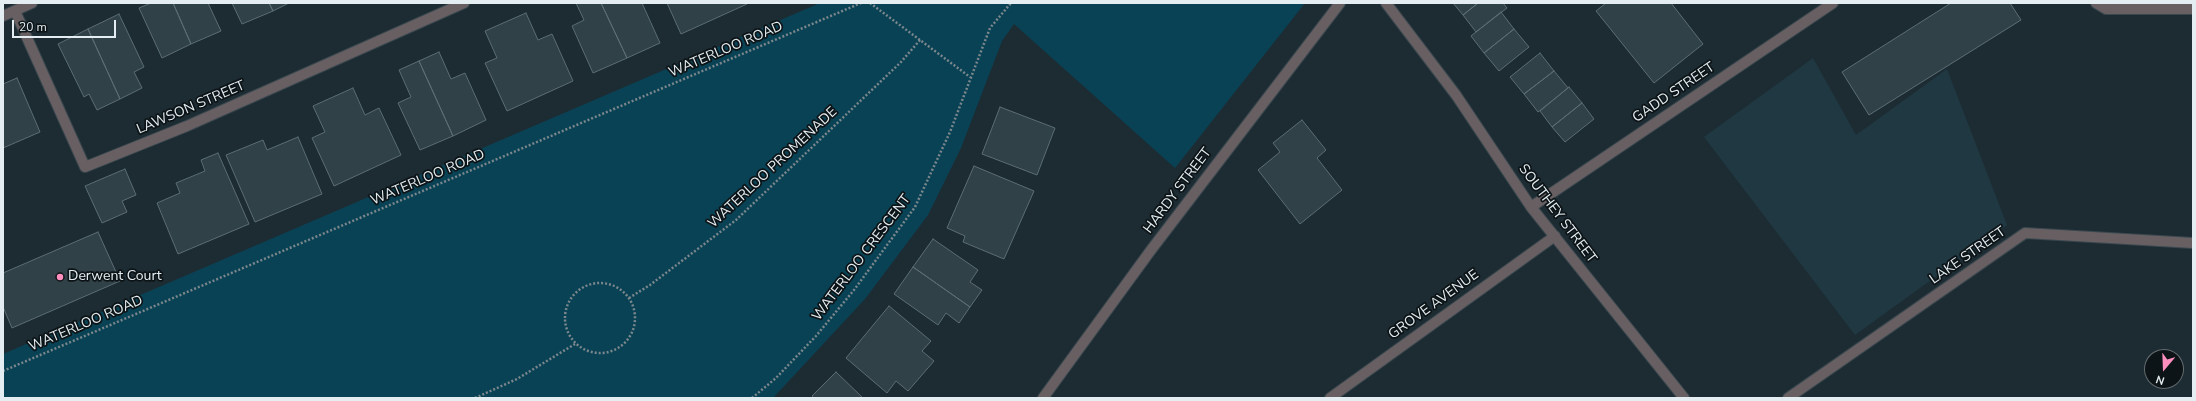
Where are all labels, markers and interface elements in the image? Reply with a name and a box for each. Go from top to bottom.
scale bar [14,12,118,38]
street label: WATERLOO ROAD [666,18,786,82]
text: 20 m [19,19,47,35]
street label: GADD STREET [1630,59,1718,127]
street label: LAWSON STREET [134,78,248,138]
street label: WATERLOO PROMENADE [705,104,841,232]
street label: HARDY STREET [1140,145,1216,237]
street label: WATERLOO ROAD [368,146,488,210]
street label: SOUTHEY STREET [1514,161,1600,267]
street label: WATERLOO CRESCENT [809,192,915,324]
street label: LAKE STREET [1927,224,2009,288]
street label: GROVE AVENUE [1386,267,1482,343]
place label: Derwent Court [68,269,162,285]
marker: Derwent Court [55,272,65,282]
street label: WATERLOO ROAD [26,292,146,356]
north arrow [2144,349,2184,389]
text: N [2154,371,2167,388]

